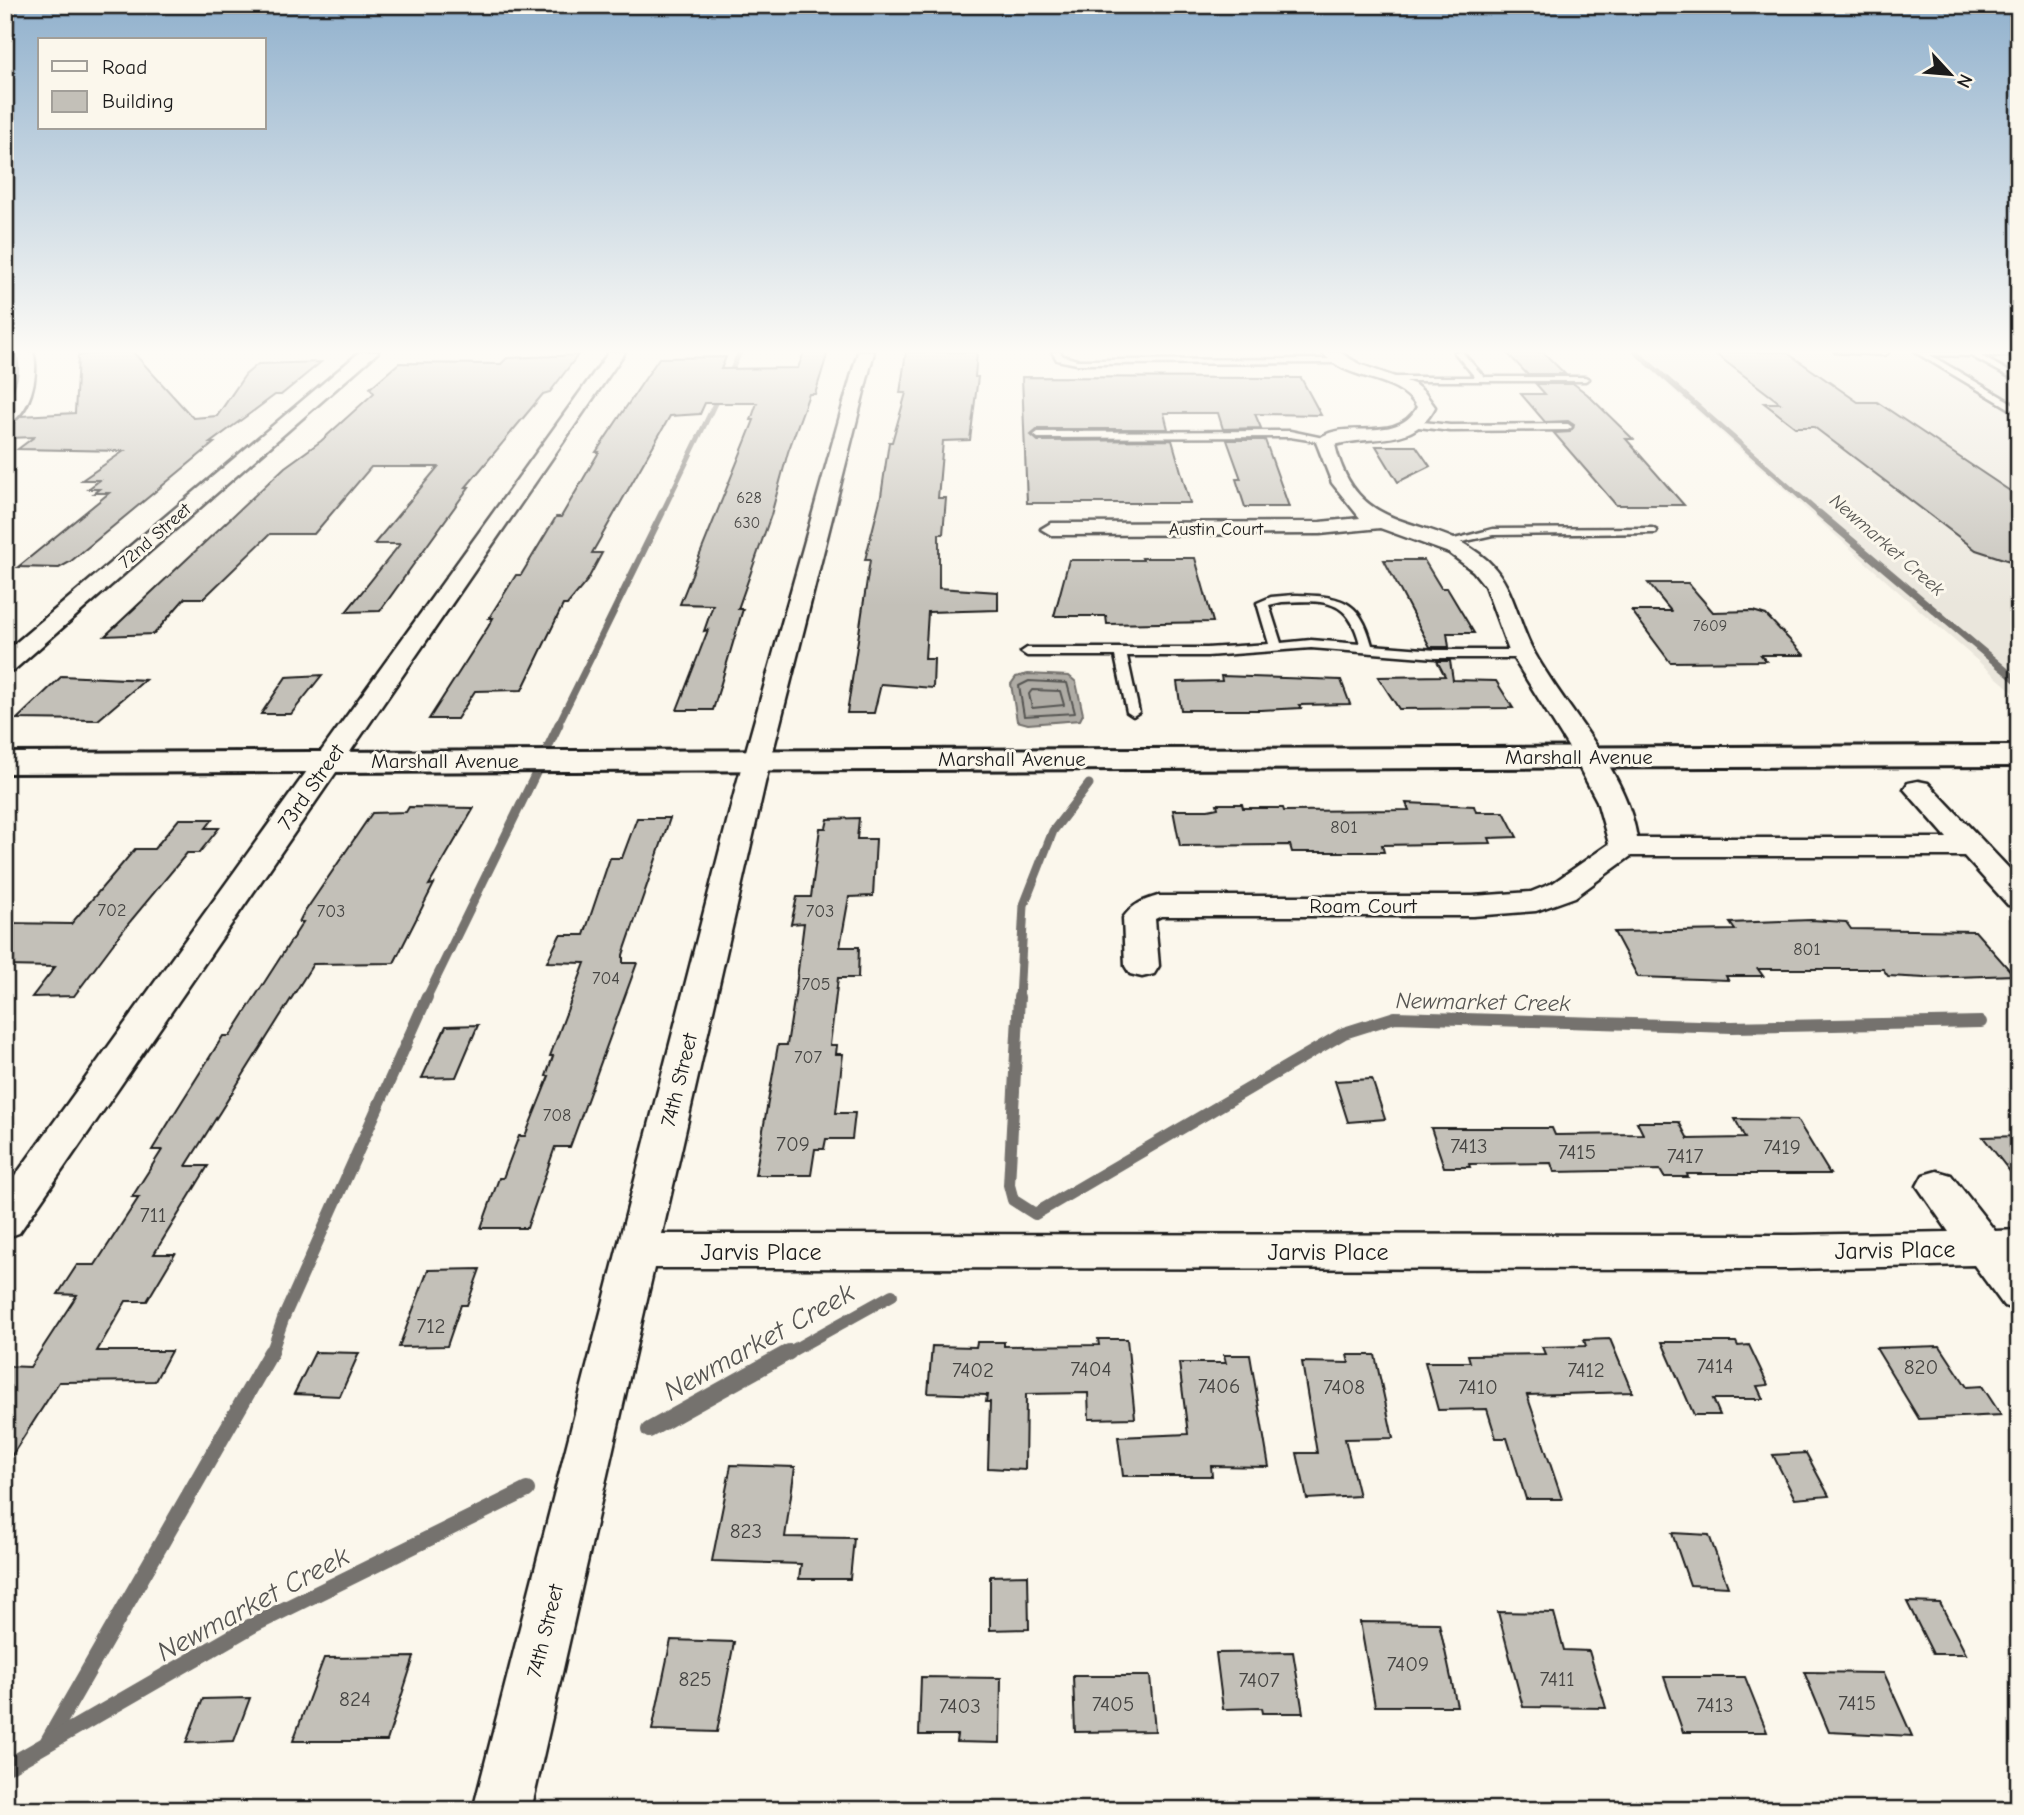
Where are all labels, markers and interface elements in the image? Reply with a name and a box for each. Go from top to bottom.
legend [38,38,266,130]
north arrow [1916,38,1986,108]
text: Road [102,55,147,79]
text: N [1952,71,1977,91]
text: Building [102,89,174,113]
house number: 628 [736,489,762,507]
water label: Newmarket Creek [1825,489,1949,601]
street label: 72nd Street [115,498,196,573]
house number: 630 [734,514,760,532]
street label: Austin Court [1169,519,1264,540]
house number: 7609 [1693,617,1727,635]
street label: 73rd Street [273,739,350,834]
street label: Marshall Avenue [1505,745,1653,769]
street label: Marshall Avenue [938,747,1086,771]
street label: Marshall Avenue [371,749,519,773]
house number: 801 [1330,817,1358,838]
street label: Roam Court [1309,894,1418,918]
house number: 702 [98,900,126,921]
house number: 703 [317,901,345,922]
house number: 703 [806,901,834,922]
house number: 801 [1793,939,1821,960]
house number: 704 [592,968,620,989]
house number: 705 [801,974,831,995]
water label: Newmarket Creek [1395,987,1571,1017]
street label: 74th Street [656,1030,702,1129]
house number: 707 [794,1047,822,1068]
house number: 708 [543,1105,571,1126]
house number: 709 [776,1132,810,1156]
house number: 7413 [1450,1134,1488,1158]
house number: 7419 [1763,1135,1801,1159]
house number: 7415 [1558,1140,1596,1164]
house number: 7417 [1667,1144,1703,1168]
house number: 711 [140,1203,166,1227]
street label: Jarvis Place [1834,1235,1956,1265]
street label: Jarvis Place [700,1238,822,1266]
street label: Jarvis Place [1267,1238,1389,1266]
water label: Newmarket Creek [658,1276,860,1408]
house number: 712 [416,1314,446,1338]
house number: 7414 [1697,1354,1733,1378]
house number: 820 [1904,1355,1938,1379]
house number: 7404 [1070,1357,1112,1381]
house number: 7402 [952,1358,994,1382]
house number: 7412 [1567,1358,1605,1382]
house number: 7406 [1198,1374,1240,1398]
house number: 7408 [1323,1375,1365,1399]
house number: 7410 [1458,1375,1498,1399]
house number: 823 [730,1519,762,1543]
water label: Newmarket Creek [151,1540,355,1668]
street label: 74th Street [522,1581,568,1680]
house number: 7409 [1387,1652,1429,1676]
house number: 825 [678,1667,712,1691]
house number: 7411 [1539,1667,1575,1691]
house number: 7407 [1238,1668,1280,1692]
house number: 824 [339,1687,371,1711]
house number: 7415 [1838,1691,1876,1715]
house number: 7405 [1092,1692,1134,1716]
house number: 7413 [1696,1693,1734,1717]
house number: 7403 [939,1694,981,1718]

